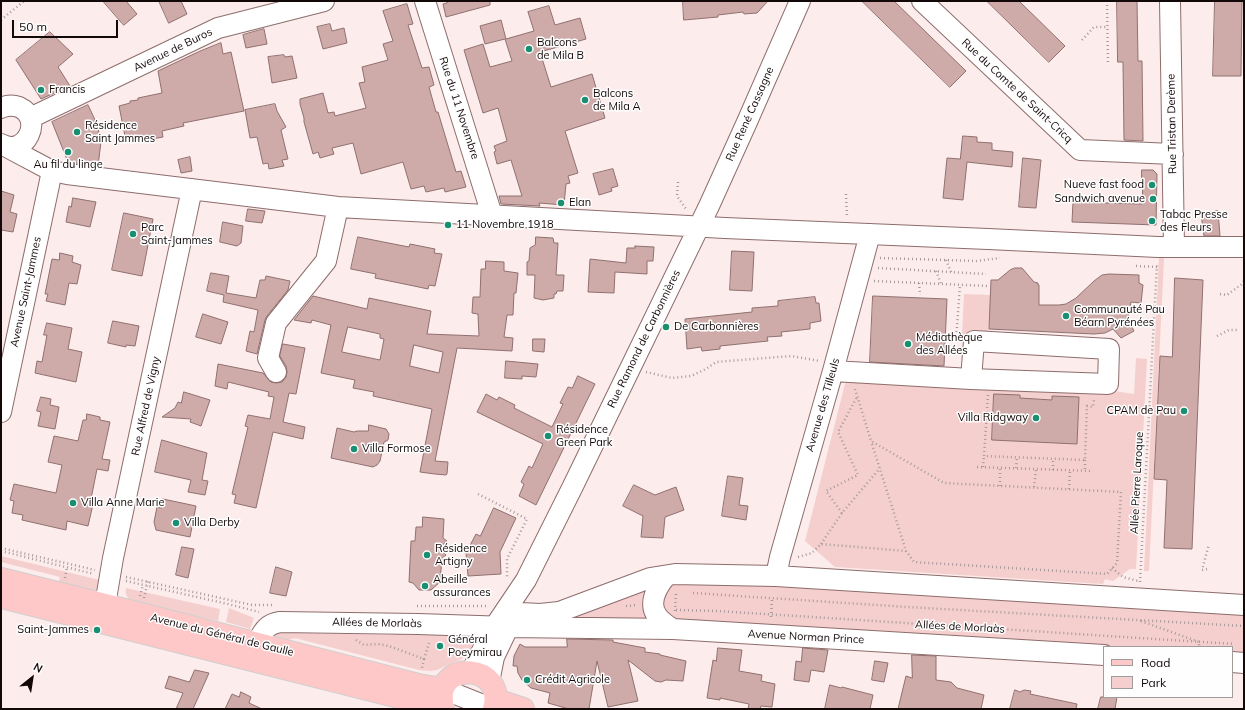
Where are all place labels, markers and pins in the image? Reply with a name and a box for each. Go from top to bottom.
place label: Balcons de Mila B [537,36,584,62]
marker: Balcons de Mila B [524,44,534,54]
place label: Francis [49,83,86,97]
marker: Francis [36,85,46,95]
place label: Balcons de Mila A [593,87,641,113]
marker: Balcons de Mila A [580,95,590,105]
place label: Résidence Saint Jammes [85,119,155,145]
marker: Résidence Saint Jammes [72,127,82,137]
marker: Au fil du linge [63,147,73,157]
place label: Au fil du linge [33,158,103,172]
place label: Nueve fast food [1064,178,1144,192]
marker: Nueve fast food [1147,180,1157,190]
place label: Sandwich avenue [1054,192,1145,206]
marker: Sandwich avenue [1148,194,1158,204]
place label: Elan [569,196,591,210]
marker: Elan [556,198,566,208]
place label: Tabac Presse des Fleurs [1160,208,1228,234]
marker: Tabac Presse des Fleurs [1147,216,1157,226]
place label: 11 Novembre 1918 [456,218,554,232]
marker: 11 Novembre 1918 [443,220,453,230]
place label: Parc Saint-Jammes [141,221,213,247]
marker: Parc Saint-Jammes [128,229,138,239]
place label: Communauté Pau Béarn Pyrénées [1074,303,1165,329]
marker: Communauté Pau Béarn Pyrénées [1061,311,1071,321]
place label: De Carbonnières [674,320,759,334]
marker: De Carbonnières [661,322,671,332]
place label: Médiathèque des Allées [916,331,982,357]
marker: Médiathèque des Allées [903,339,913,349]
place label: CPAM de Pau [1106,404,1176,418]
marker: CPAM de Pau [1179,406,1189,416]
place label: Villa Ridgway [958,411,1028,425]
marker: Villa Ridgway [1031,413,1041,423]
place label: Résidence Green Park [556,423,612,449]
marker: Résidence Green Park [543,431,553,441]
place label: Villa Formose [362,442,431,456]
marker: Villa Formose [349,444,359,454]
place label: Villa Anne Marie [81,496,164,510]
marker: Villa Anne Marie [68,498,78,508]
place label: Villa Derby [184,516,240,530]
marker: Villa Derby [171,518,181,528]
place label: Résidence Artigny [435,542,487,568]
marker: Résidence Artigny [422,550,432,560]
place label: Abeille assurances [433,573,491,599]
marker: Abeille assurances [420,581,430,591]
place label: Saint-Jammes [17,623,89,637]
marker: Saint-Jammes [92,625,102,635]
place label: Général Poeymirau [448,633,502,659]
marker: Général Poeymirau [435,641,445,651]
place label: Crédit Agricole [535,673,610,687]
marker: Crédit Agricole [522,675,532,685]

